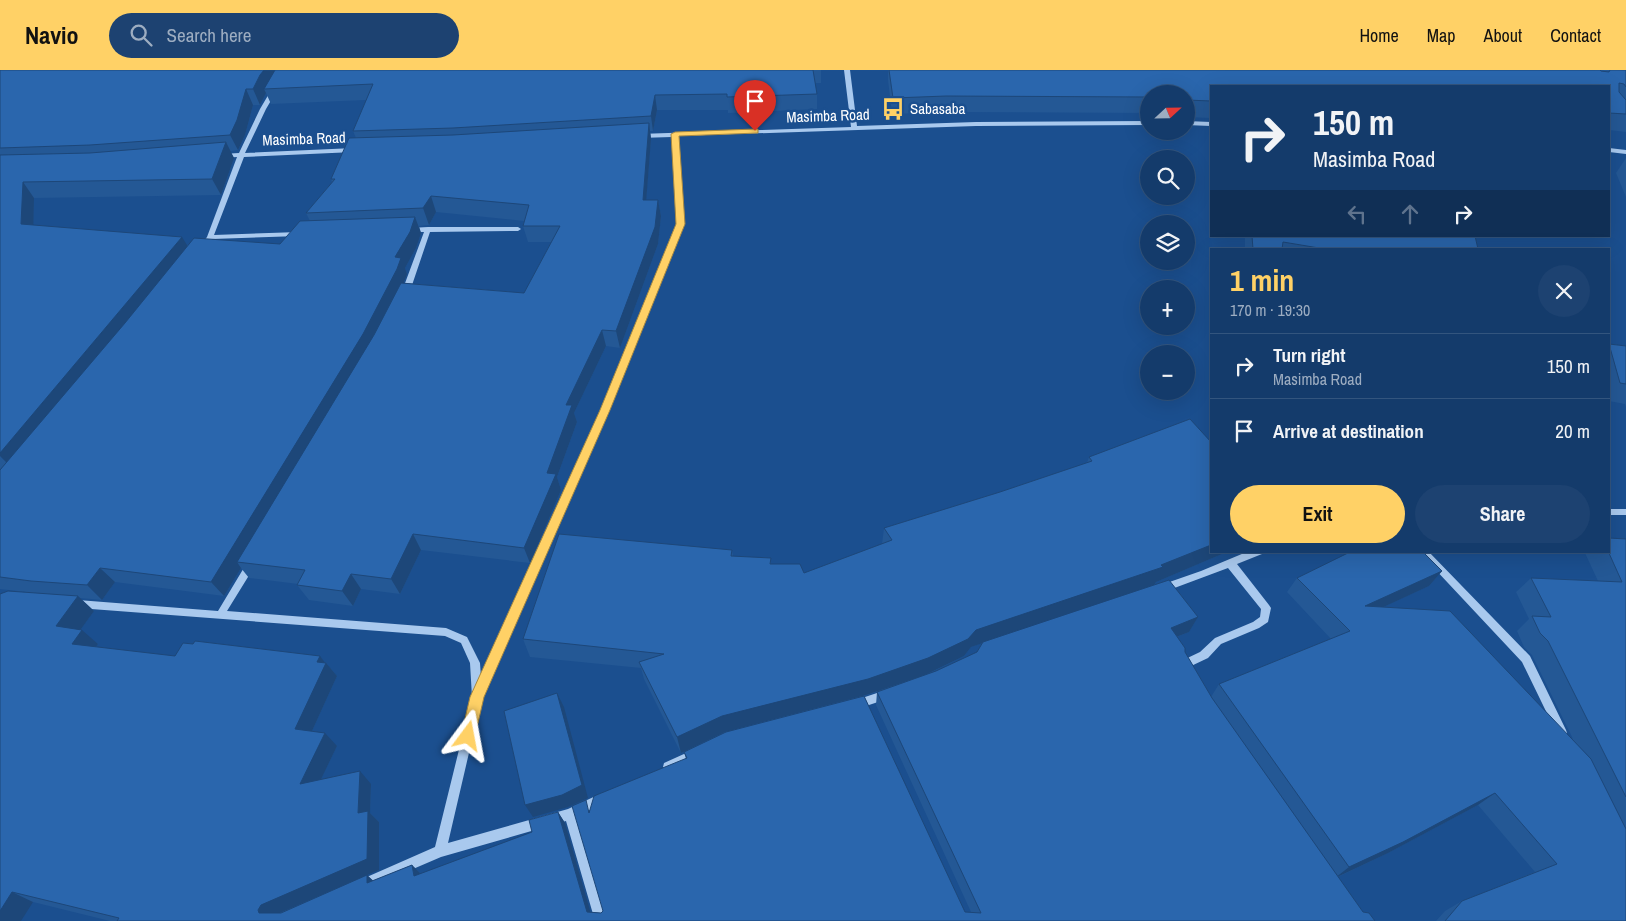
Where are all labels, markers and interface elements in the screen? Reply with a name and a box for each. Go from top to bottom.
search box [109,13,459,58]
text: Navio [25,19,79,51]
icon: search [127,21,155,49]
text: Search here [167,22,251,48]
text: Home [1359,23,1399,48]
text: Map [1427,23,1456,48]
text: About [1484,23,1522,48]
text: Contact [1550,23,1601,48]
pin [734,80,776,131]
north arrow [1140,85,1195,140]
map controls [1140,85,1195,400]
icon: arrive [741,87,769,115]
bus stop icon: Sabasaba [880,96,906,122]
place label: Sabasaba [910,98,966,119]
text: 150 m [1313,99,1394,146]
street label: Masimba Road [786,104,870,127]
icon: right [1230,105,1295,170]
street label: Masimba Road [262,127,346,150]
text: Masimba Road [1313,144,1435,174]
button: search [1140,150,1195,205]
icon: left [1343,200,1371,228]
icon: ahead [1396,200,1424,228]
icon: right [1449,200,1477,228]
button: layers [1140,215,1195,270]
text: 1 min [1230,260,1294,300]
button: close [1538,265,1590,317]
button: + [1140,280,1195,335]
text: 170 m · 19:30 [1230,299,1310,321]
text: Turn right [1273,342,1345,368]
button: − [1140,345,1195,400]
icon: right [1230,352,1258,380]
text: 150 m [1547,353,1590,379]
text: Masimba Road [1273,368,1362,390]
icon: arrive [1230,417,1258,445]
text: Arrive at destination [1273,418,1424,444]
text: 20 m [1555,418,1590,444]
button: Exit [1230,485,1405,543]
button: Share [1415,485,1590,543]
position arrow [441,709,493,761]

